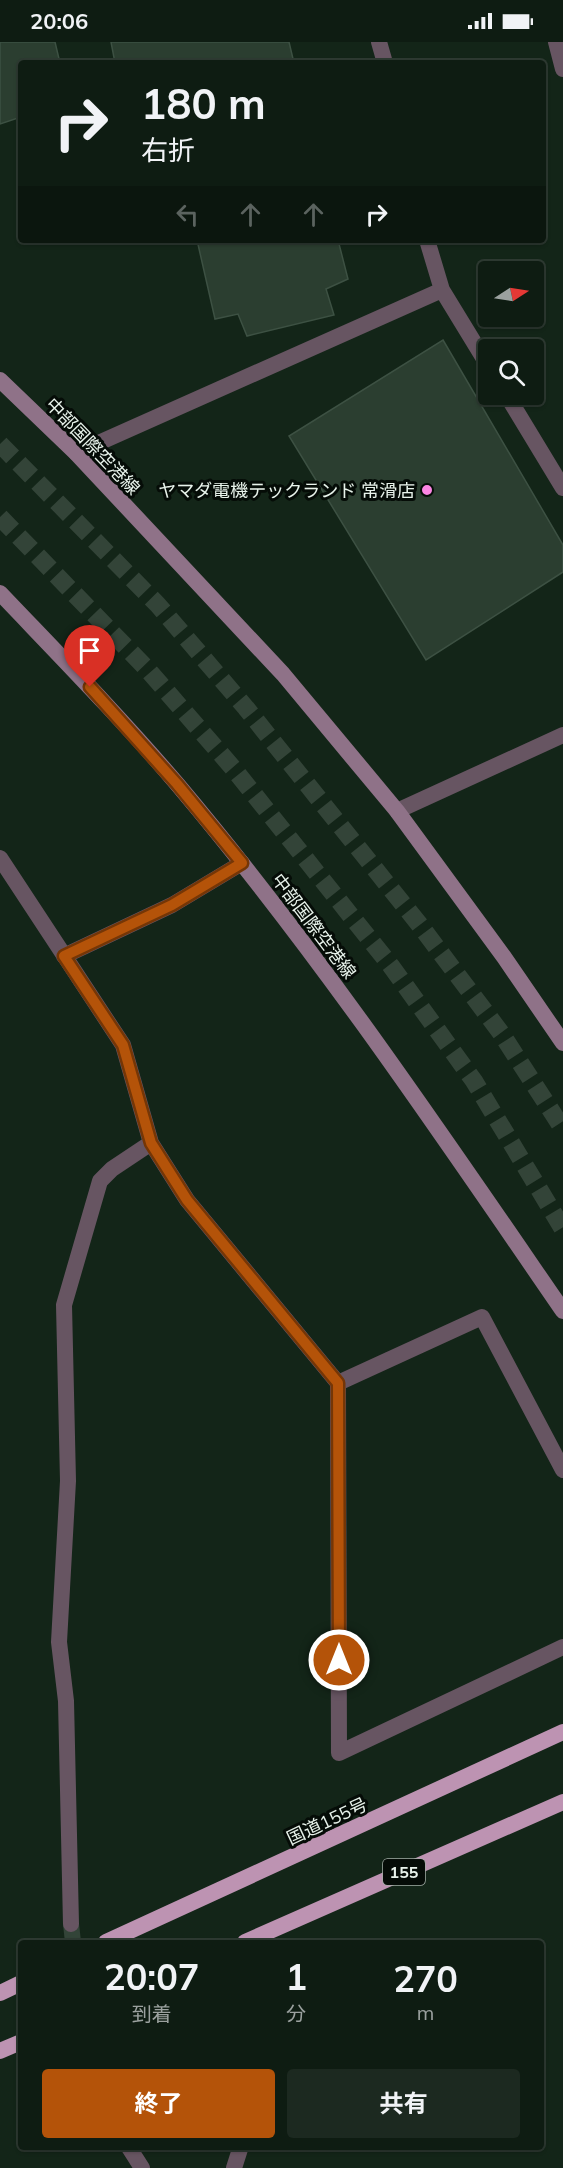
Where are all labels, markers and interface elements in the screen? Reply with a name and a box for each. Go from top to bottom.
text: 20:06 [30,7,88,35]
text: 180 m [141,77,266,130]
icon: right [42,84,120,162]
text: 右折 [141,133,195,167]
icon: left [171,198,204,231]
icon: ahead [234,198,267,231]
icon: ahead [297,198,330,231]
icon: right [360,198,393,231]
north arrow [478,261,544,327]
map controls [478,261,544,405]
button: search [478,339,544,405]
street label: 中部国際空港線 [41,393,145,499]
place label: ヤマダ電機テックランド 常滑店 [158,479,415,502]
marker: ヤマダ電機テックランド 常滑店 [420,483,434,497]
pin [64,625,115,687]
icon: arrive [73,634,106,667]
street label: 中部国際空港線 [267,869,361,983]
position arrow [307,1628,371,1692]
street label: 国道155号 [283,1792,371,1850]
road number: 155 [383,1859,425,1885]
text: 20:07 [104,1954,199,1999]
text: 1 [285,1954,307,1999]
text: 270 [393,1956,458,2001]
text: m [417,2000,434,2025]
text: 到着 [132,2001,172,2026]
text: 分 [286,2001,306,2026]
button: 終了 [42,2069,275,2138]
button: 共有 [287,2069,520,2138]

